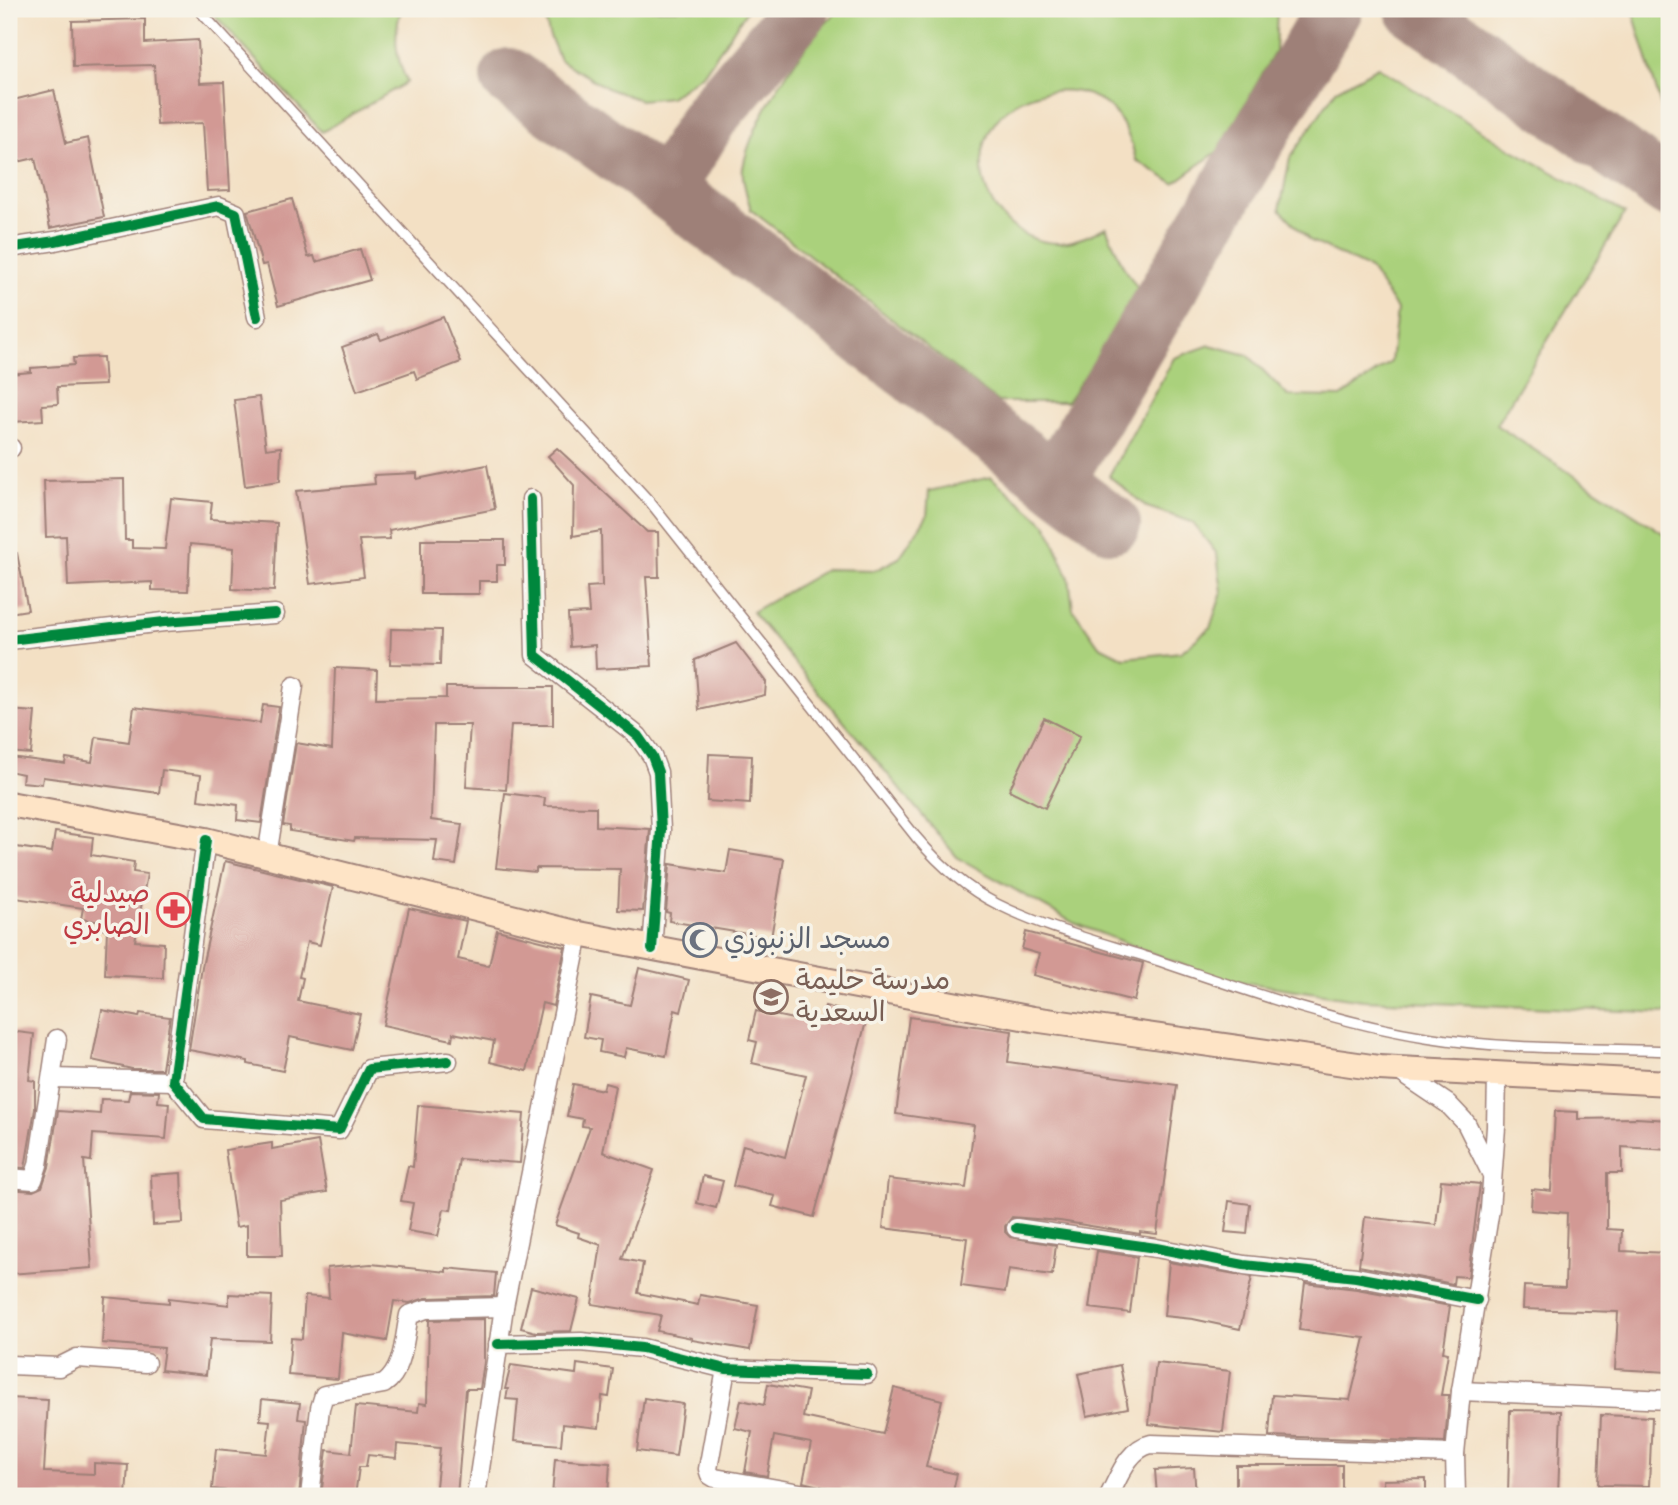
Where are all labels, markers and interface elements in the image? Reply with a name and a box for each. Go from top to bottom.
place label: صيدلية الصابري [63,876,150,945]
pharmacy icon: صيدلية الصابري [155,891,193,929]
mosque icon: مسجد الزنبوزي [681,921,719,959]
place label: مسجد الزنبوزي [724,922,891,959]
place label: مدرسة حليمة السعدية [796,963,950,1032]
school or university icon: مدرسة حليمة السعدية [752,978,790,1016]

